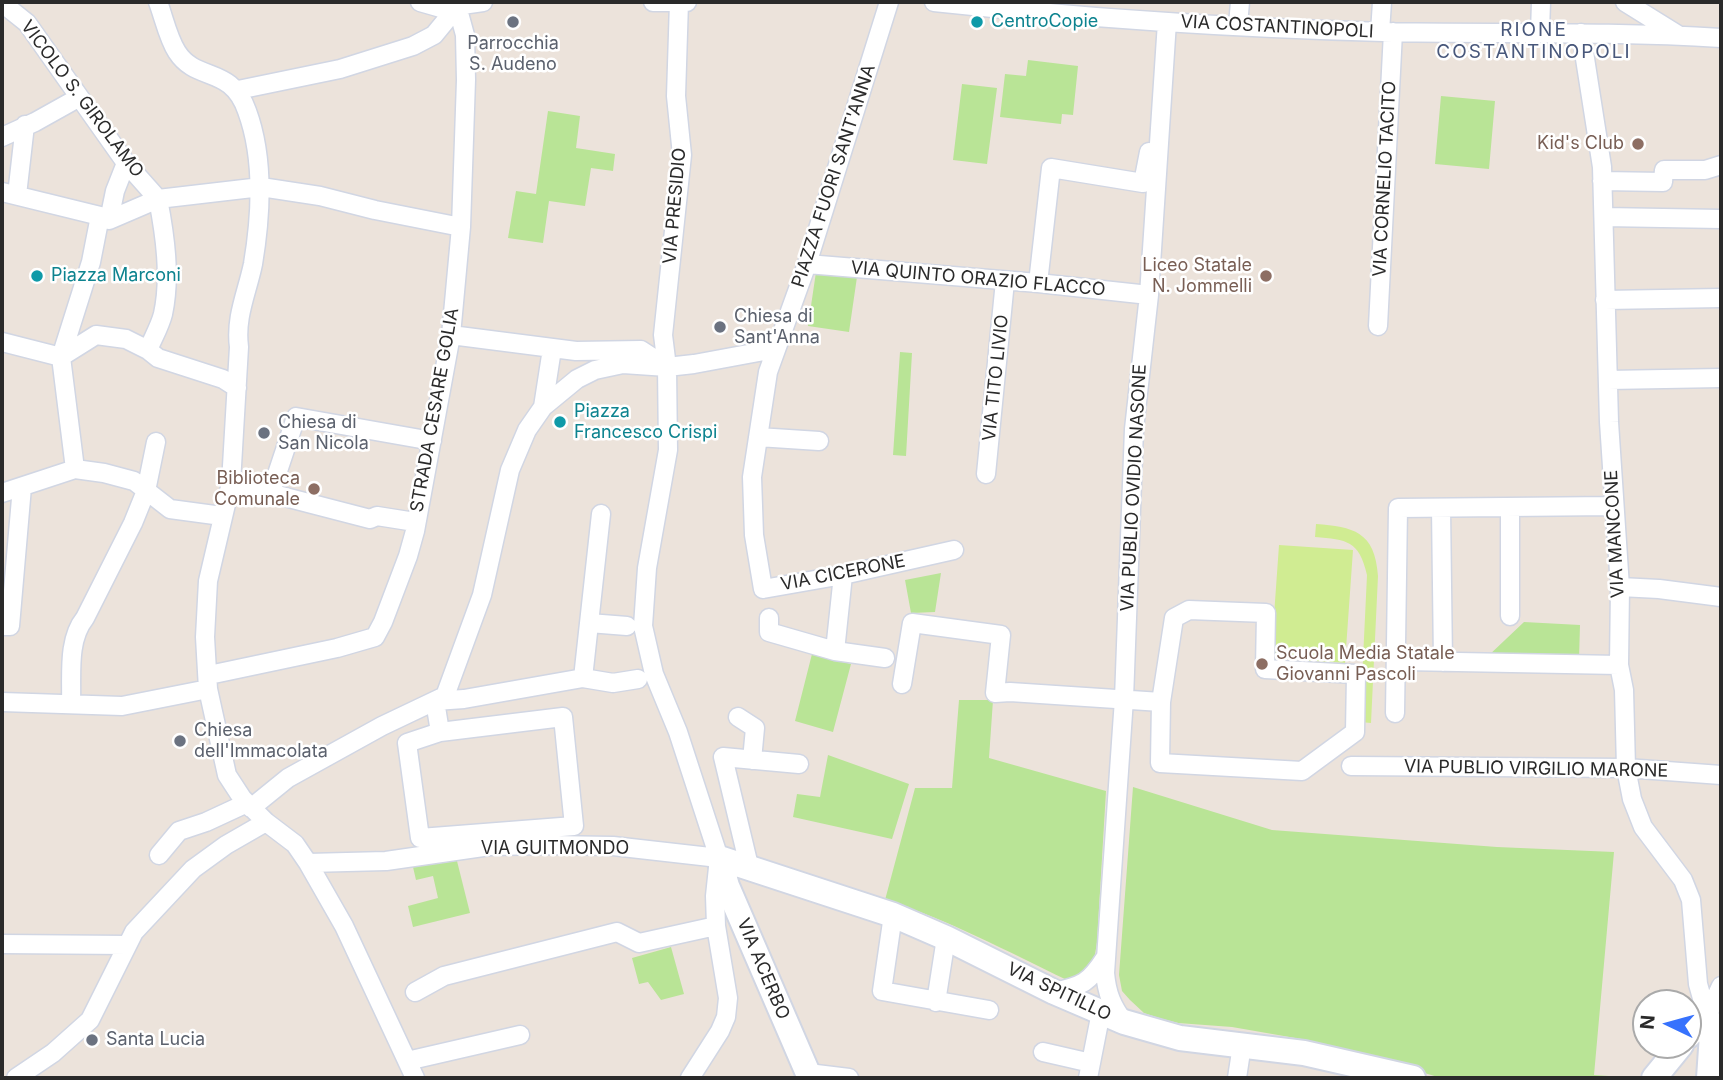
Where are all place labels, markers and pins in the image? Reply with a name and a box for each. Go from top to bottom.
place label: CentroCopie [991,11,1098,33]
marker: Parrocchia S. Audeno [505,14,521,30]
marker: CentroCopie [969,14,985,30]
place label: Parrocchia S. Audeno [467,33,559,76]
place label: Kid's Club [1537,133,1624,155]
marker: Kid's Club [1630,136,1646,152]
place label: Liceo Statale N. Jommelli [1142,255,1252,298]
place label: Piazza Marconi [51,265,181,287]
marker: Piazza Marconi [29,268,45,284]
marker: Liceo Statale N. Jommelli [1258,268,1274,284]
place label: Chiesa di Sant'Anna [734,306,820,348]
marker: Chiesa di Sant'Anna [712,319,728,335]
place label: Piazza Francesco Crispi [574,401,717,444]
place label: Chiesa di San Nicola [278,412,369,454]
marker: Piazza Francesco Crispi [552,414,568,430]
marker: Chiesa di San Nicola [256,425,272,441]
place label: Biblioteca Comunale [214,468,300,510]
marker: Biblioteca Comunale [306,481,322,497]
place label: Scuola Media Statale Giovanni Pascoli [1276,643,1455,686]
marker: Scuola Media Statale Giovanni Pascoli [1254,656,1270,672]
place label: Chiesa dell'Immacolata [194,720,328,762]
marker: Chiesa dell'Immacolata [172,733,188,749]
place label: Santa Lucia [106,1029,205,1051]
marker: Santa Lucia [84,1032,100,1048]

